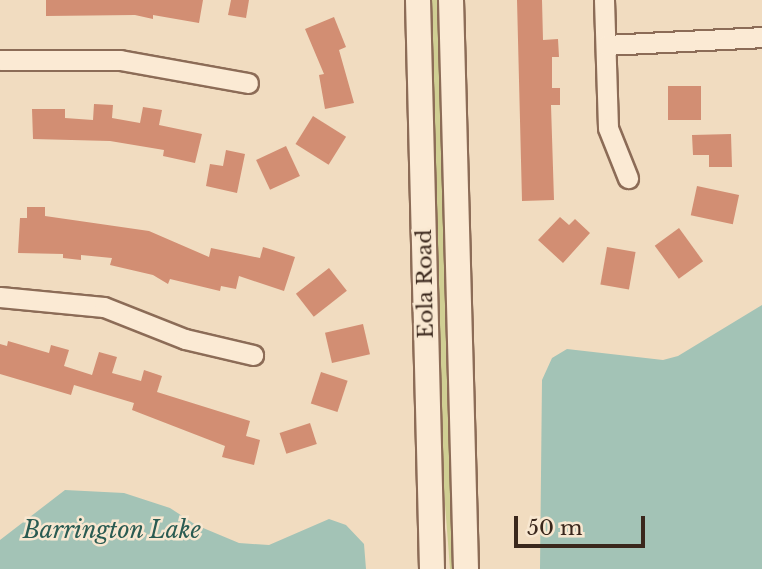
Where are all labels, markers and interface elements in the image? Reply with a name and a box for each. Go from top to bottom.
street label: Eola Road [411,229,439,339]
scale bar [517,503,648,546]
text: 50 m [527,515,582,541]
water label: Barrington Lake [23,516,201,544]

